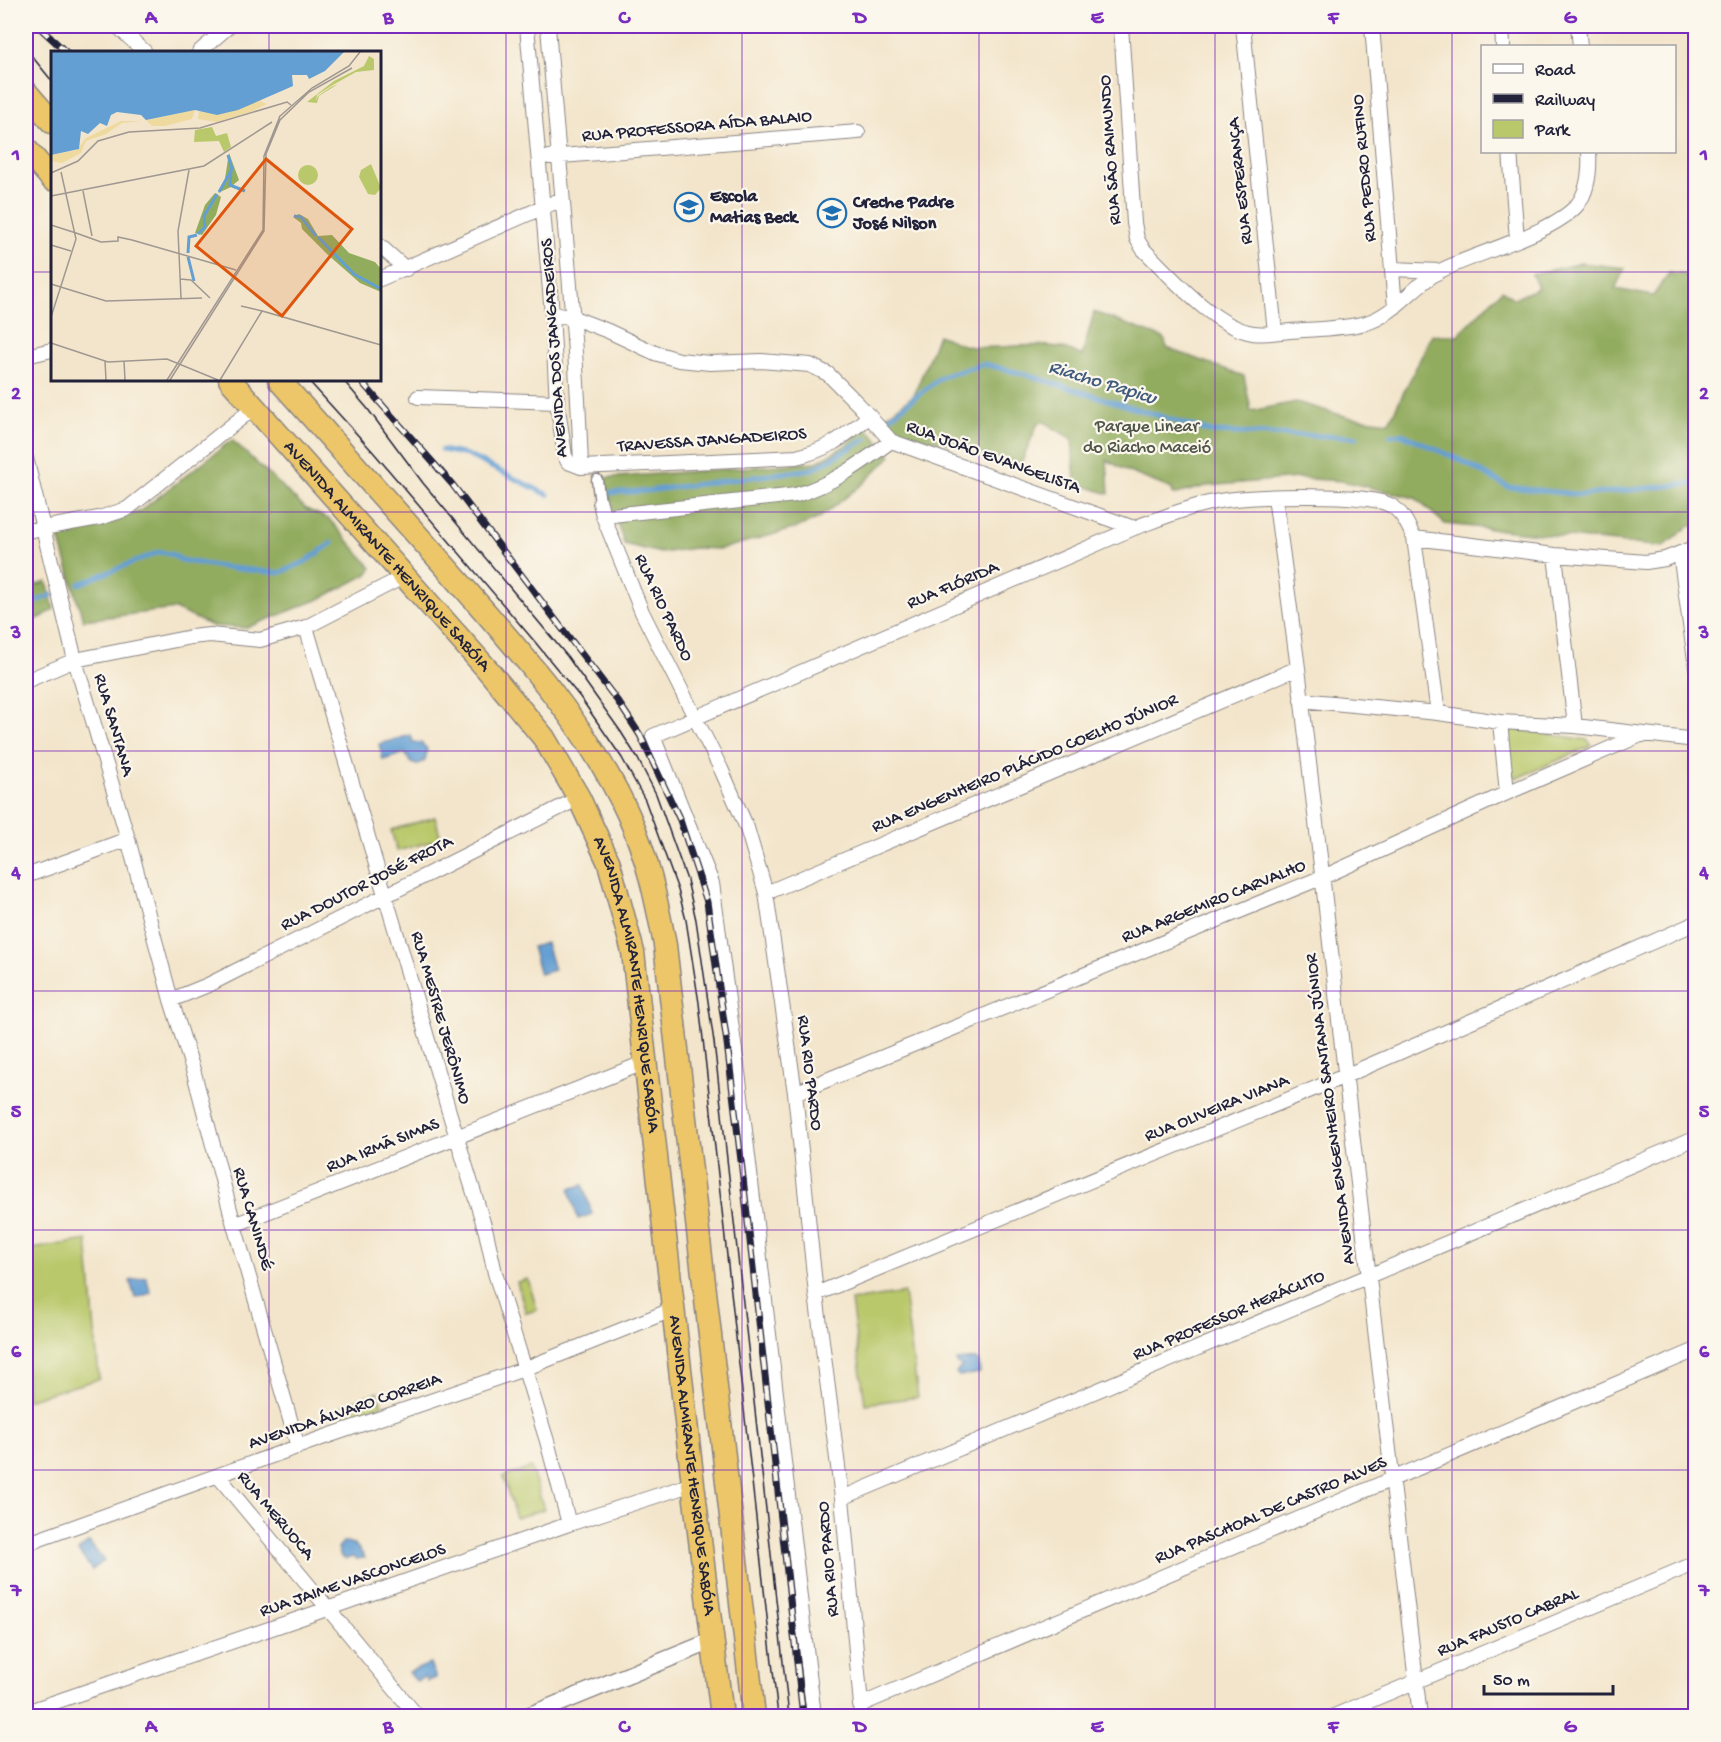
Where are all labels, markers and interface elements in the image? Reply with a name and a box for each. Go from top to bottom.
text: A [144,8,159,31]
text: B [382,8,394,31]
text: C [618,8,632,31]
text: D [851,8,867,31]
text: E [1091,8,1105,31]
text: F [1327,8,1340,31]
text: G [1564,8,1578,31]
legend [1481,45,1676,153]
inset map [51,51,381,381]
text: Road [1535,61,1576,82]
street label: RUA SÃO RAIMUNDO [1095,74,1127,226]
text: Railway [1535,91,1595,112]
street label: RUA PEDRO RUFINO [1348,93,1382,243]
street label: RUA PROFESSORA AÍDA BALAIO [581,106,813,148]
street label: RUA ESPERANÇA [1224,115,1258,246]
text: Park [1534,121,1571,142]
text: 1 [11,145,20,168]
text: 1 [1699,145,1708,168]
place label: Escola Matias Beck [710,187,799,229]
school or university icon: Escola Matias Beck [673,191,705,223]
place label: Creche Padre José Nilson [852,193,955,235]
school or university icon: Creche Padre José Nilson [816,197,848,229]
street label: AVENIDA DOS JANGADEIROS [537,237,573,458]
water label: Riacho Papicu [1046,357,1160,412]
text: 2 [11,384,21,407]
text: 2 [1699,384,1709,407]
street label: RUA JOÃO EVANGELISTA [903,417,1084,500]
park label: Parque Linear do Riacho Maceió [1083,417,1211,459]
street label: TRAVESSA JANGADEIROS [616,424,808,458]
street label: AVENIDA ALMIRANTE HENRIQUE SABÓIA [279,437,496,677]
street label: RUA RIO PARDO [629,551,697,665]
street label: RUA FLÓRIDA [904,557,1003,615]
text: 3 [10,623,21,646]
text: 3 [1698,623,1709,646]
street label: RUA SANTANA [88,671,138,780]
street label: RUA ENGENHEIRO PLÁCIDO COELHO JÚNIOR [868,689,1182,838]
street label: RUA DOUTOR JOSÉ FROTA [277,831,458,937]
street label: AVENIDA ALMIRANTE HENRIQUE SABÓIA [588,833,664,1135]
street label: RUA ARGEMIRO CARVALHO [1119,855,1309,949]
text: 4 [10,863,21,886]
text: 4 [1698,863,1709,886]
street label: RUA MESTRE JERÔNIMO [405,929,475,1107]
street label: AVENIDA ENGENHEIRO SANTANA JÚNIOR [1301,952,1361,1266]
street label: RUA RIO PARDO [792,1014,827,1132]
street label: RUA OLIVEIRA VIANA [1142,1070,1293,1148]
text: 5 [11,1102,22,1125]
text: 5 [1699,1102,1710,1125]
street label: RUA IRMÃ SIMAS [323,1114,443,1178]
street label: RUA CANINDÉ [227,1165,277,1274]
street label: RUA PROFESSOR HERÁCLITO [1129,1265,1328,1366]
street label: AVENIDA ALMIRANTE HENRIQUE SABÓIA [664,1314,720,1618]
text: 6 [11,1342,22,1365]
text: 6 [1699,1342,1710,1365]
street label: AVENIDA ÁLVARO CORREIA [246,1368,445,1455]
street label: RUA PASCHOAL DE CASTRO ALVES [1152,1452,1391,1570]
street label: RUA MERUOCA [232,1467,319,1566]
street label: RUA RIO PARDO [813,1500,845,1618]
street label: RUA JAIME VASCONCELOS [257,1539,449,1623]
text: 7 [10,1581,23,1604]
text: 7 [1698,1581,1711,1604]
street label: RUA FAUSTO CABRAL [1434,1583,1583,1662]
scale bar [1484,1658,1613,1696]
text: 50 m [1493,1671,1530,1692]
text: A [144,1717,159,1740]
text: B [382,1717,394,1740]
text: C [618,1717,632,1740]
text: D [851,1717,867,1740]
text: E [1091,1717,1105,1740]
text: F [1327,1717,1340,1740]
text: G [1564,1717,1578,1740]

